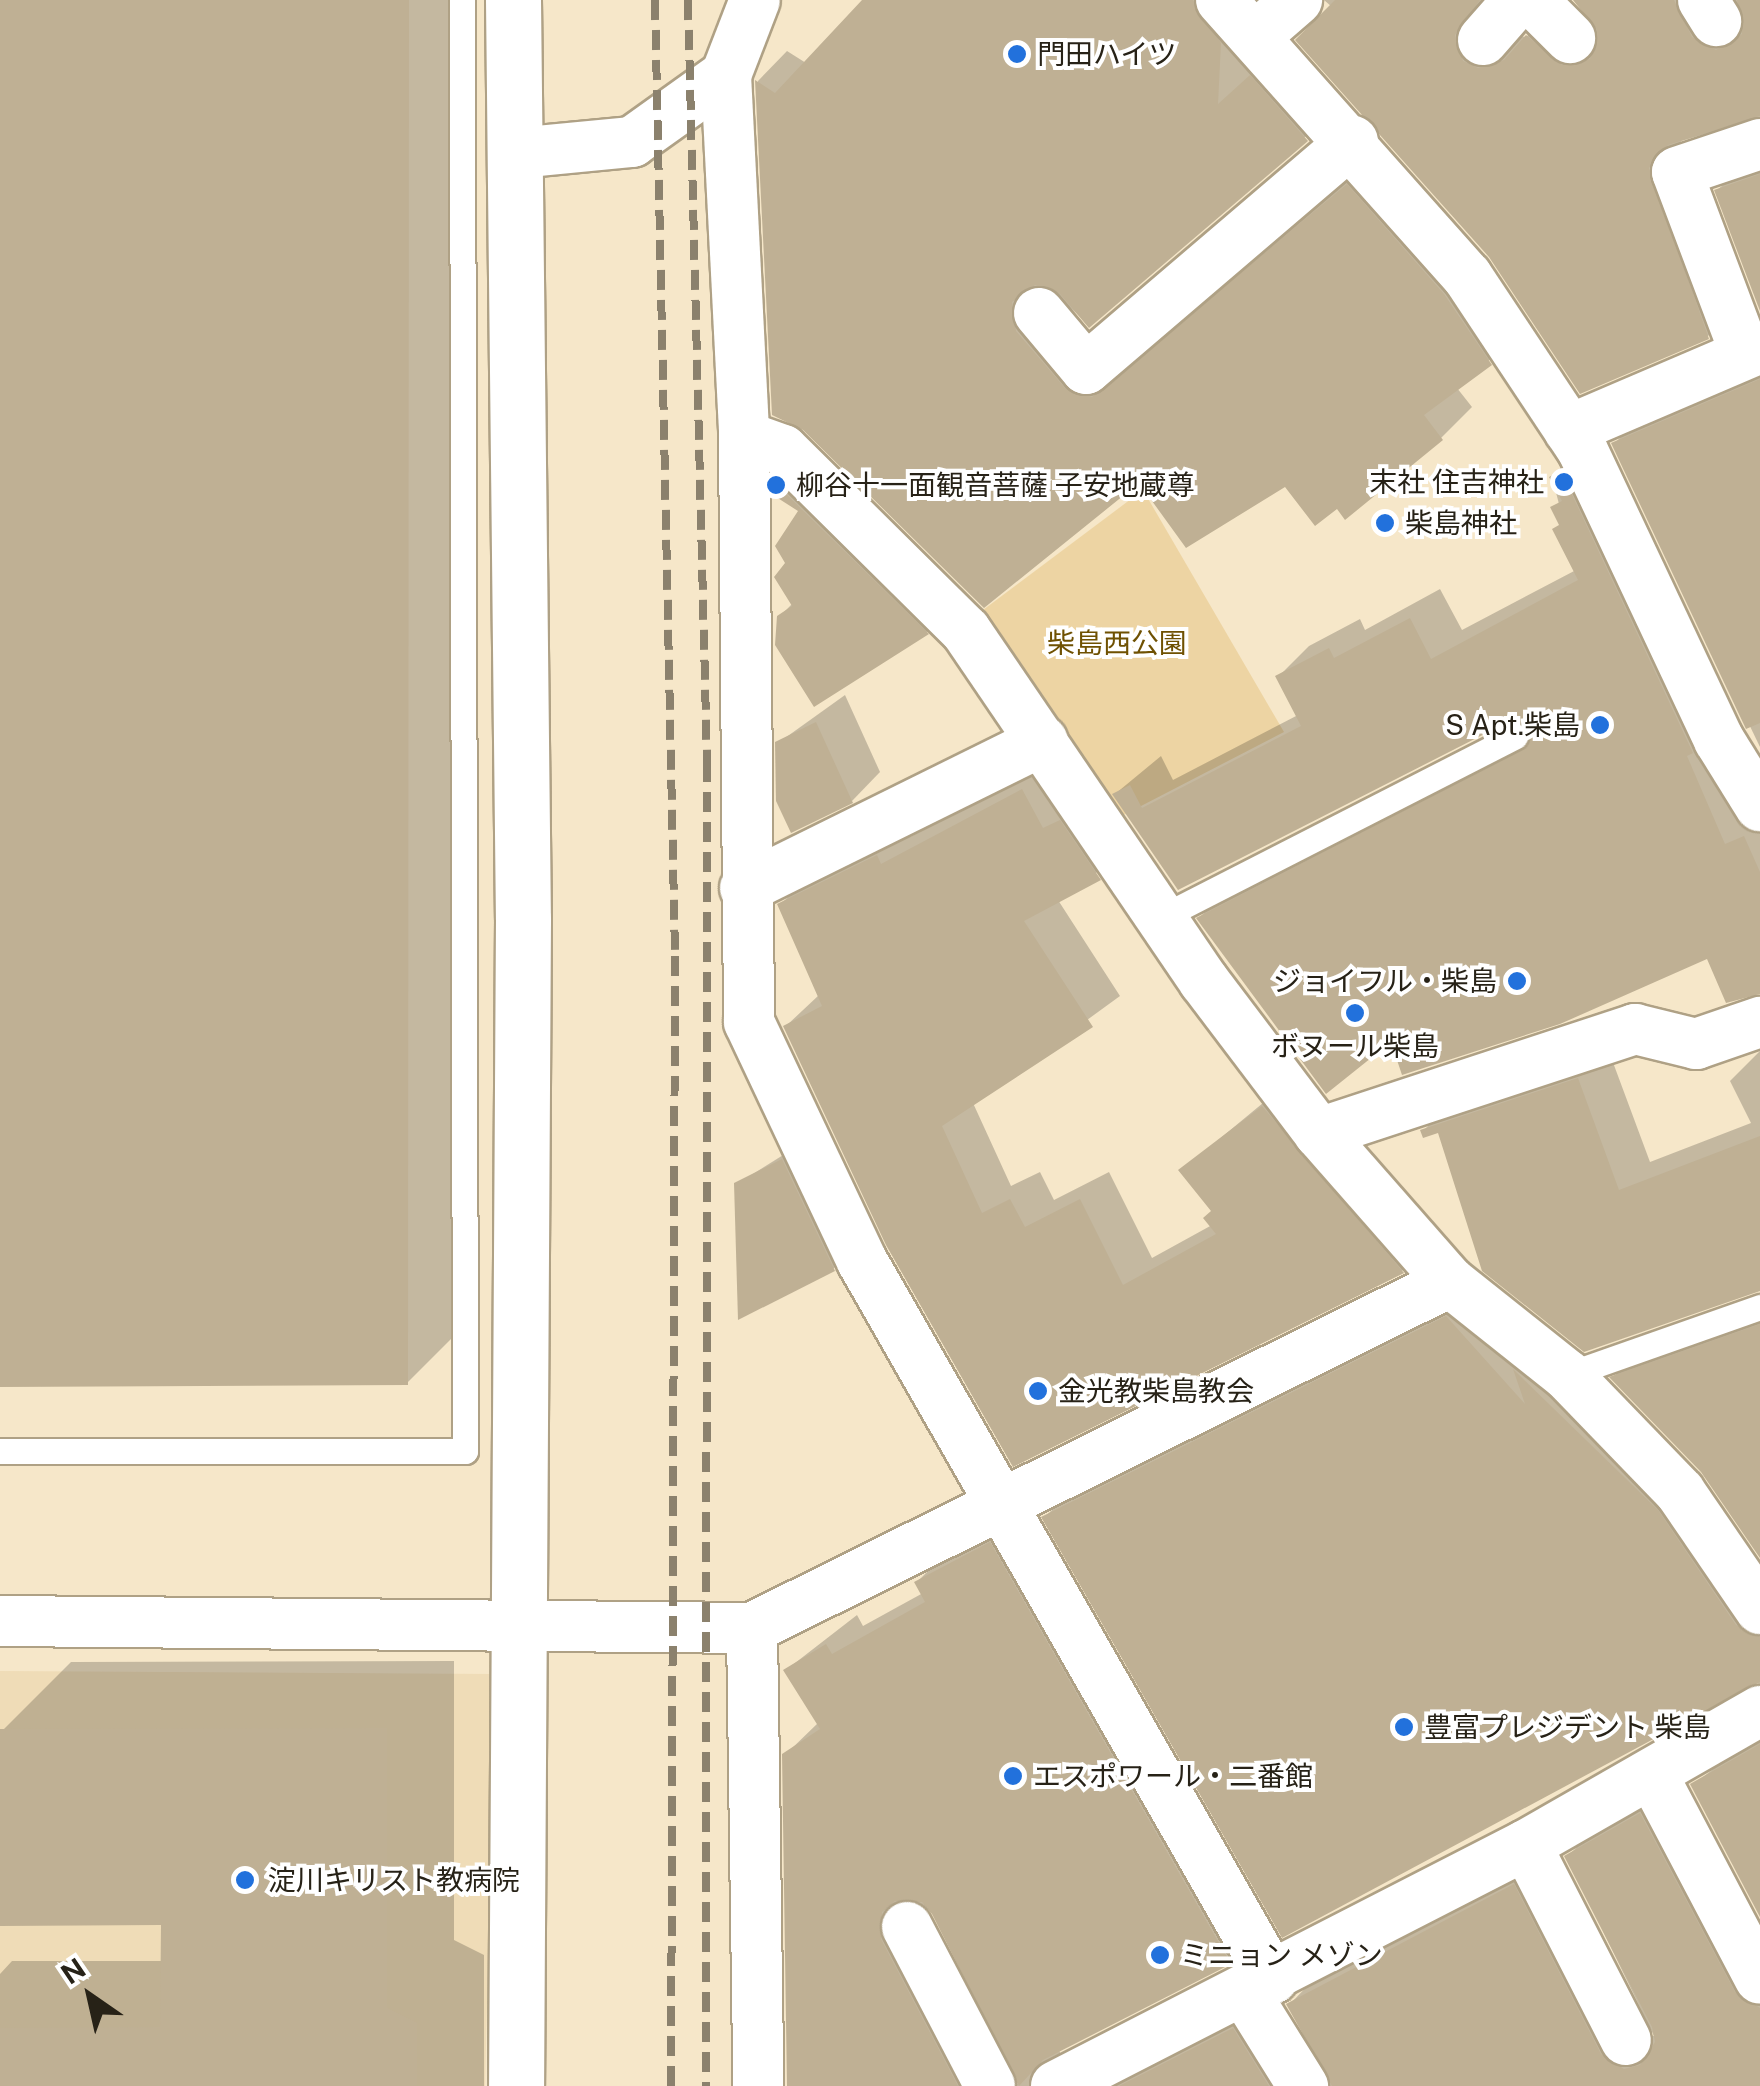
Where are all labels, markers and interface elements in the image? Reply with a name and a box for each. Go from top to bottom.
place label: 門田ハイツ [1037,37,1177,71]
marker: 門田ハイツ [1006,43,1028,65]
place label: 末社 住吉神社 [1369,465,1544,499]
place label: 柳谷十一面観音菩薩 子安地蔵尊 [796,468,1195,502]
marker: 末社 住吉神社 [1553,471,1575,493]
marker: 柳谷十一面観音菩薩 子安地蔵尊 [765,474,787,496]
place label: 柴島神社 [1405,506,1517,540]
marker: 柴島神社 [1374,512,1396,534]
park label: 柴島西公園 [1047,626,1187,660]
place label: S Apt.柴島 [1445,708,1580,742]
marker: S Apt.柴島 [1589,714,1611,736]
place label: ジョイフル・柴島 [1273,964,1497,998]
marker: ジョイフル・柴島 [1506,970,1528,992]
marker: ボヌール柴島 [1344,1002,1366,1024]
place label: ボヌール柴島 [1271,1029,1439,1063]
place label: 金光教柴島教会 [1058,1374,1254,1408]
marker: 金光教柴島教会 [1027,1380,1049,1402]
place label: 豊富プレジデント 柴島 [1424,1710,1711,1744]
marker: 豊富プレジデント 柴島 [1393,1716,1415,1738]
place label: エスポワール・二番館 [1033,1759,1313,1793]
marker: エスポワール・二番館 [1002,1765,1024,1787]
place label: 淀川キリスト教病院 [268,1863,520,1897]
marker: 淀川キリスト教病院 [232,1867,258,1893]
place label: ミニョン メゾン [1180,1938,1383,1972]
marker: ミニョン メゾン [1149,1944,1171,1966]
north arrow [40,1946,140,2046]
text: N [55,1951,91,1991]

